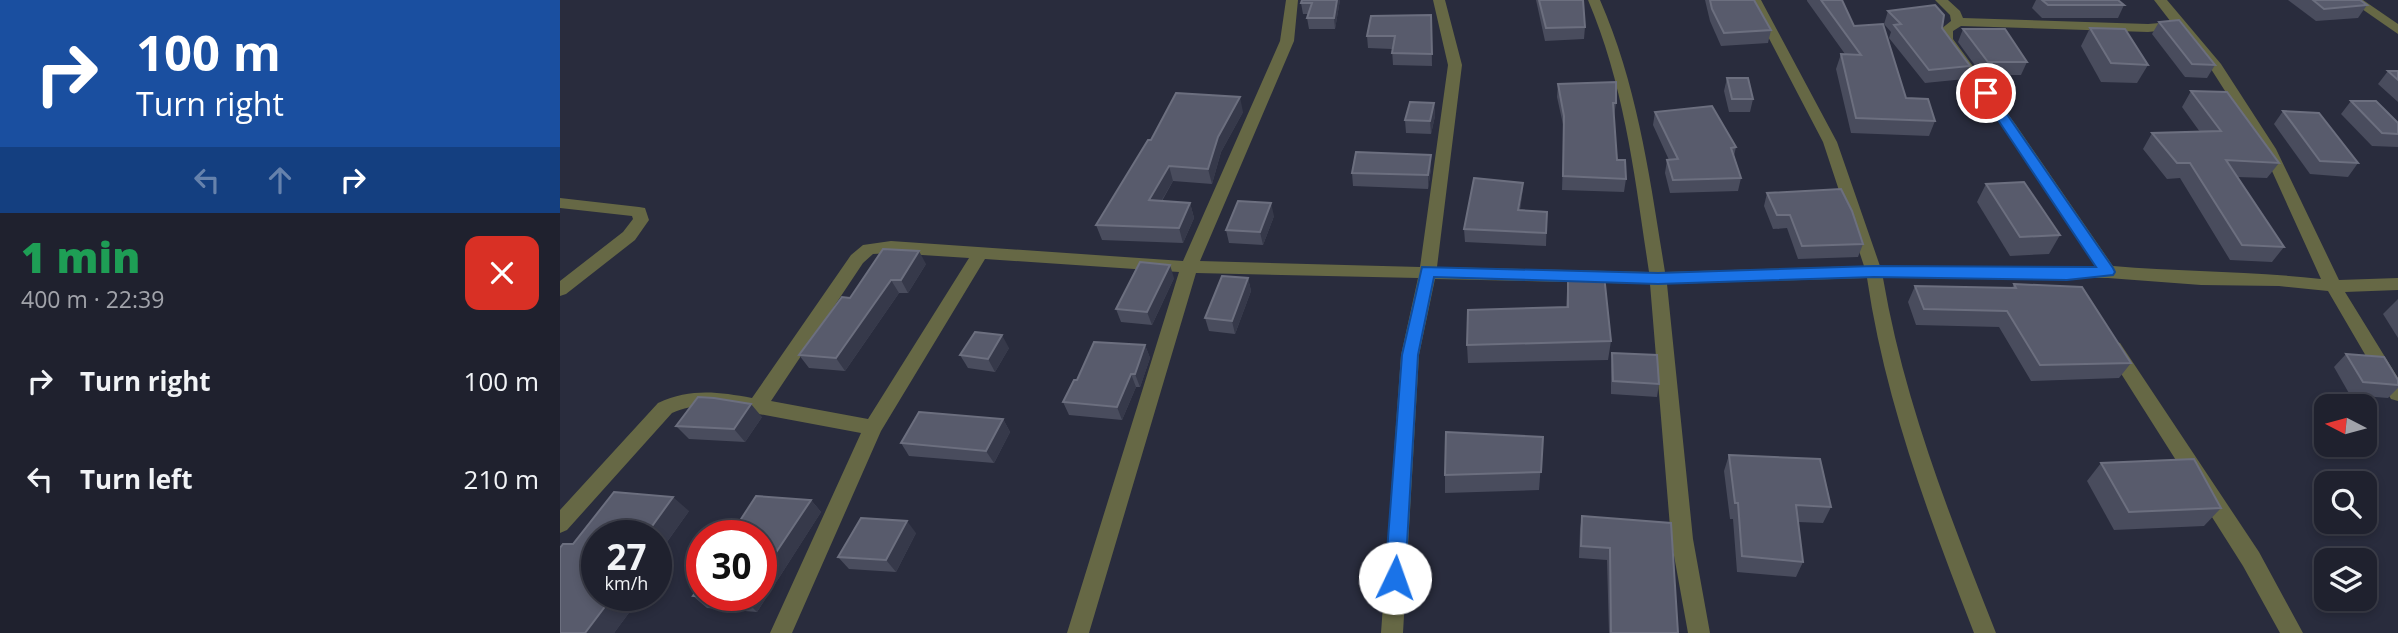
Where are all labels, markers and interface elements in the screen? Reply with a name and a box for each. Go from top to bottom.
text: 100 m [136,19,281,85]
icon: right [21,28,112,119]
pin [1956,63,2016,123]
icon: arrive [1967,74,2005,112]
text: Turn right [136,82,284,125]
icon: left [188,161,226,199]
icon: ahead [261,161,299,199]
icon: right [334,161,372,199]
text: 1 min [21,228,140,285]
button: close [465,236,539,310]
text: 400 m · 22:39 [21,283,164,315]
icon: right [21,362,59,400]
text: Turn right [80,363,211,399]
text: 100 m [464,363,539,399]
north arrow [2314,394,2376,457]
map controls [2314,394,2377,611]
icon: left [21,460,59,498]
text: Turn left [80,461,192,497]
text: 210 m [464,461,539,497]
button: search [2314,471,2377,534]
speed limit sign: 30 [686,520,777,611]
text: 27 [606,533,647,580]
position arrow [1358,541,1432,615]
button: layers [2314,548,2377,611]
text: km/h [605,571,648,595]

